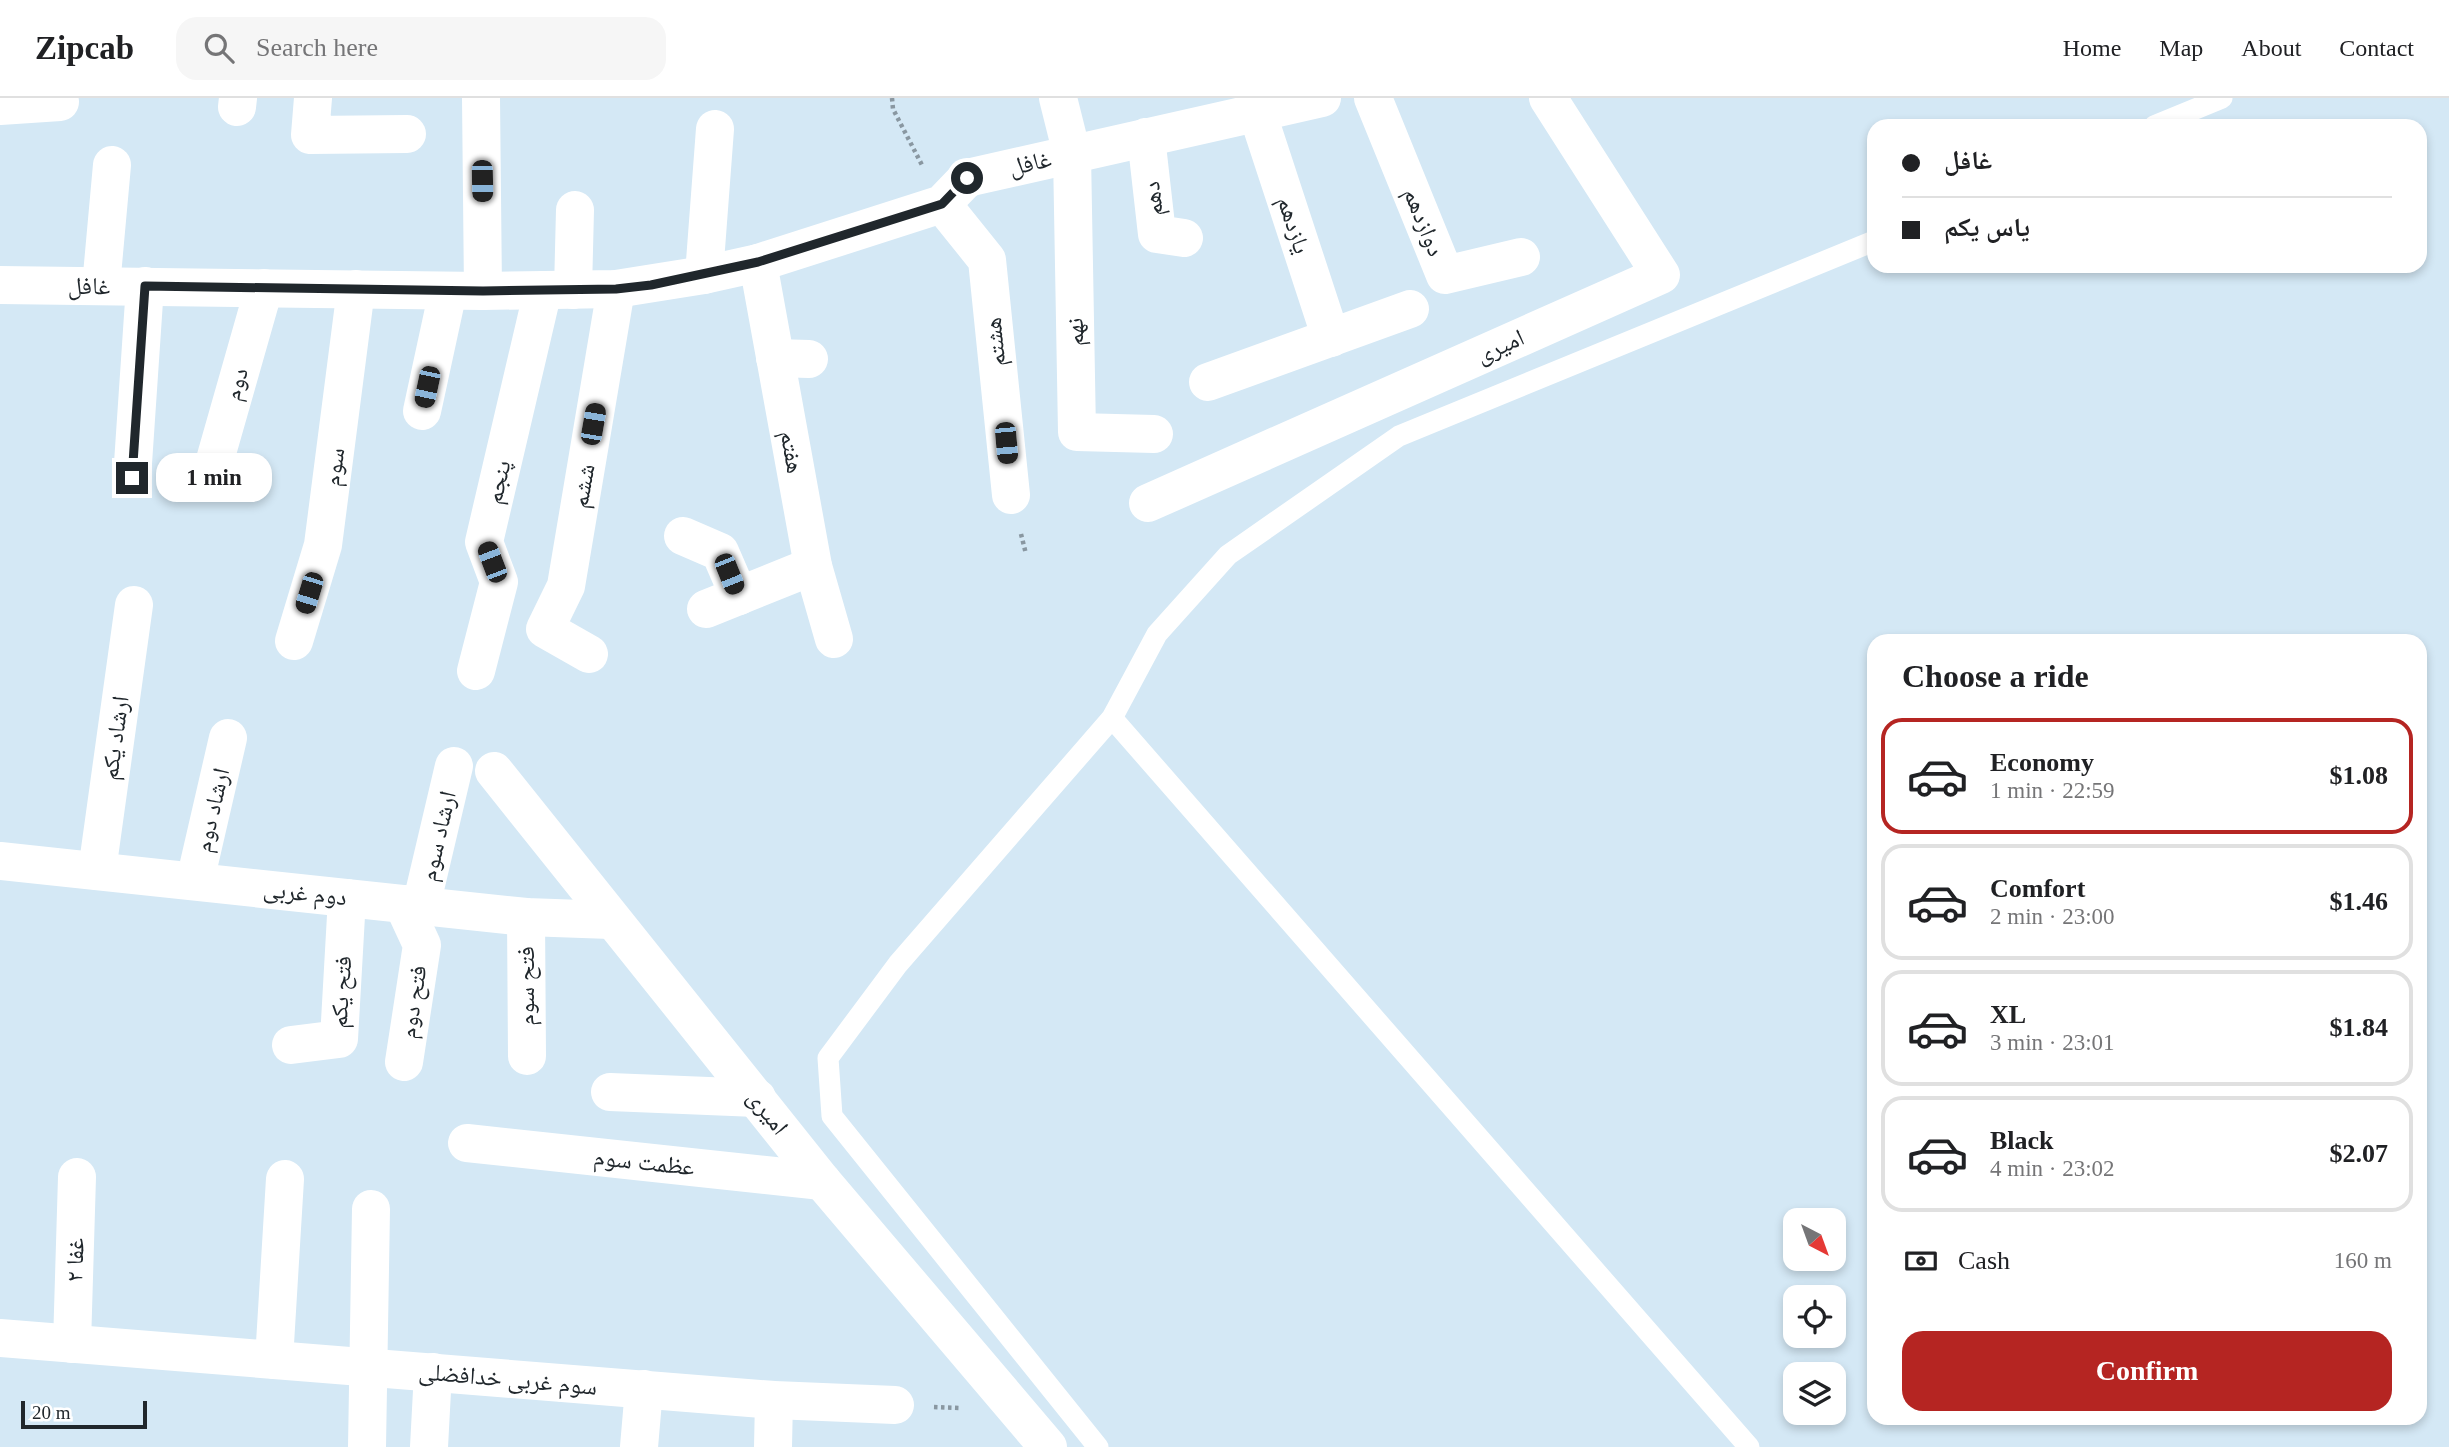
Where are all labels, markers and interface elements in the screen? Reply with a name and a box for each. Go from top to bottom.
search box [176,17,666,80]
icon: search [200,29,238,67]
text: Zipcab [35,30,134,66]
text: Search here [256,33,378,62]
text: Home [2063,35,2121,61]
text: Map [2159,35,2203,61]
text: About [2241,35,2301,61]
text: Contact [2339,35,2414,61]
street label: غافل [1006,146,1054,181]
text: غافل [1944,146,1992,175]
car [472,160,493,202]
route start [951,162,983,194]
street label: دهم [1138,180,1171,218]
street label: دوازدهم [1396,184,1449,261]
street label: یازدهم [1270,193,1315,258]
text: یاس یکم [1944,213,2030,242]
street label: غافل [68,273,110,300]
street label: هشتم [979,316,1013,368]
street label: نهم [1062,318,1091,346]
street label: امیری [1472,324,1528,369]
car [413,364,442,410]
street label: دوم [219,365,256,404]
car [580,401,607,447]
car [994,421,1019,465]
street label: هفتم [773,429,809,476]
street label: سوم [319,446,352,488]
callout: 1 min [156,454,272,502]
street label: پنجم [480,458,519,507]
route end [116,462,148,494]
street label: ششم [566,462,603,511]
text: 1 min [186,465,242,490]
car [475,539,510,585]
car [712,551,747,597]
car [293,570,326,616]
text: Choose a ride [1902,658,2089,694]
street label: ارشاد یکم [96,694,137,782]
icon: car [1906,745,1969,808]
text: Economy [1990,748,2094,777]
text: $1.08 [2330,761,2388,790]
street label: ارشاد دوم [190,765,237,855]
text: 1 min · 22:59 [1990,778,2115,803]
street label: ارشاد سوم [415,788,464,884]
icon: car [1906,871,1969,934]
text: Comfort [1990,874,2085,903]
street label: دوم غربی [262,876,348,913]
text: $1.46 [2330,887,2388,916]
text: 2 min · 23:00 [1990,904,2115,929]
street label: فتح سوم [513,946,542,1026]
street label: فتح یکم [325,955,359,1029]
street label: فتح دوم [394,964,435,1041]
icon: car [1906,997,1969,1060]
text: XL [1990,1000,2026,1029]
text: $1.84 [2330,1013,2388,1042]
text: 3 min · 23:01 [1990,1030,2115,1055]
street label: امیری [742,1084,794,1140]
icon: car [1906,1123,1969,1186]
text: Black [1990,1126,2054,1155]
text: $2.07 [2330,1139,2388,1168]
street label: عظمت سوم [592,1144,696,1183]
text: 4 min · 23:02 [1990,1156,2115,1181]
north arrow [1783,1208,1846,1270]
map controls [1783,1208,1846,1425]
street label: غفا ۲ [61,1237,89,1283]
icon: cash [1902,1242,1940,1280]
text: Cash [1958,1246,2010,1275]
text: 160 m [2334,1248,2392,1273]
button: locate [1783,1285,1846,1348]
button: Confirm [1902,1331,2392,1411]
street label: سوم غربی خدافضلی [417,1358,598,1403]
button: layers [1783,1362,1846,1425]
scale bar [21,1398,147,1430]
text: 20 m [32,1402,71,1423]

